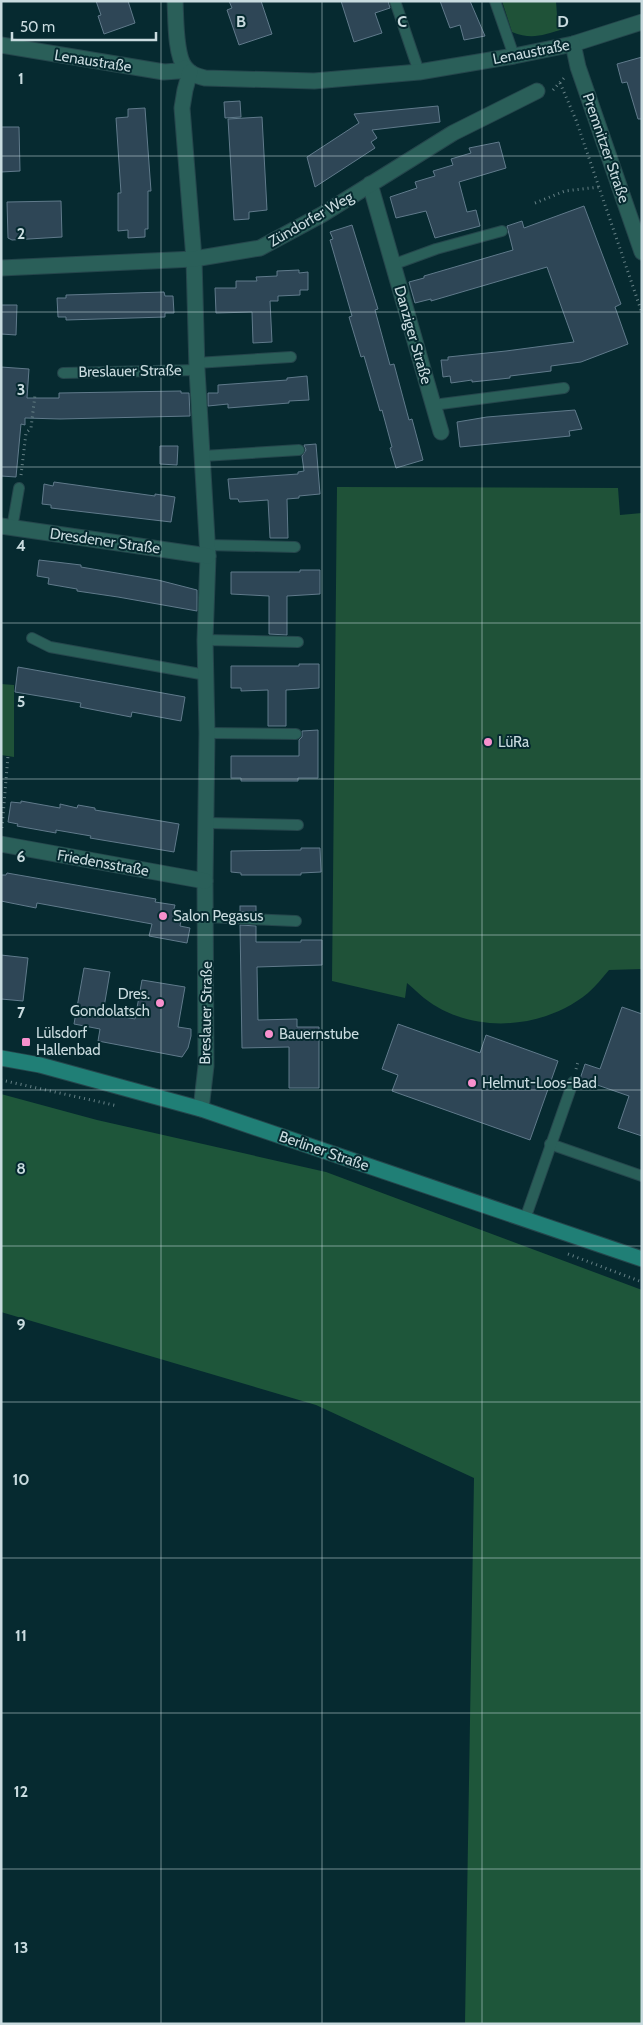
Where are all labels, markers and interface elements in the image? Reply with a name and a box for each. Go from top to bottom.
scale bar [12,10,156,42]
text: B [236,12,246,31]
text: C [397,12,407,31]
text: D [557,12,569,31]
text: 50 m [20,18,55,36]
street label: Lenaustraße [491,36,571,68]
street label: Lenaustraße [53,46,133,76]
text: 1 [18,69,24,88]
street label: Premnitzer Straße [579,91,633,206]
street label: Zündorfer Weg [265,187,357,250]
text: 2 [17,224,25,243]
street label: Danziger Straße [390,284,436,387]
street label: Breslauer Straße [78,361,182,381]
text: 3 [17,380,25,399]
street label: Dresdener Straße [49,524,162,558]
text: 4 [16,536,26,555]
text: 5 [17,692,25,711]
place label: LüRa [498,733,530,751]
marker: LüRa [482,736,494,748]
street label: Friedensstraße [56,846,151,880]
text: 6 [17,847,26,866]
place label: Salon Pegasus [173,907,263,925]
marker: Salon Pegasus [157,910,169,922]
street label: Breslauer Straße [196,961,216,1065]
place label: Dres. Gondolatsch [70,985,150,1020]
marker: Dres. Gondolatsch [154,997,166,1009]
text: 7 [17,1003,26,1022]
place label: Lülsdorf Hallenbad [36,1024,101,1059]
place label: Bauernstube [279,1025,359,1043]
marker: Bauernstube [263,1028,275,1040]
marker: Lülsdorf Hallenbad [20,1036,32,1048]
place label: Helmut-Loos-Bad [482,1074,597,1092]
marker: Helmut-Loos-Bad [466,1077,478,1089]
street label: Berliner Straße [277,1127,372,1175]
text: 8 [16,1159,26,1178]
text: 9 [17,1315,26,1334]
text: 10 [12,1470,30,1489]
text: 11 [15,1626,27,1645]
text: 12 [14,1782,28,1801]
text: 13 [14,1938,28,1957]

